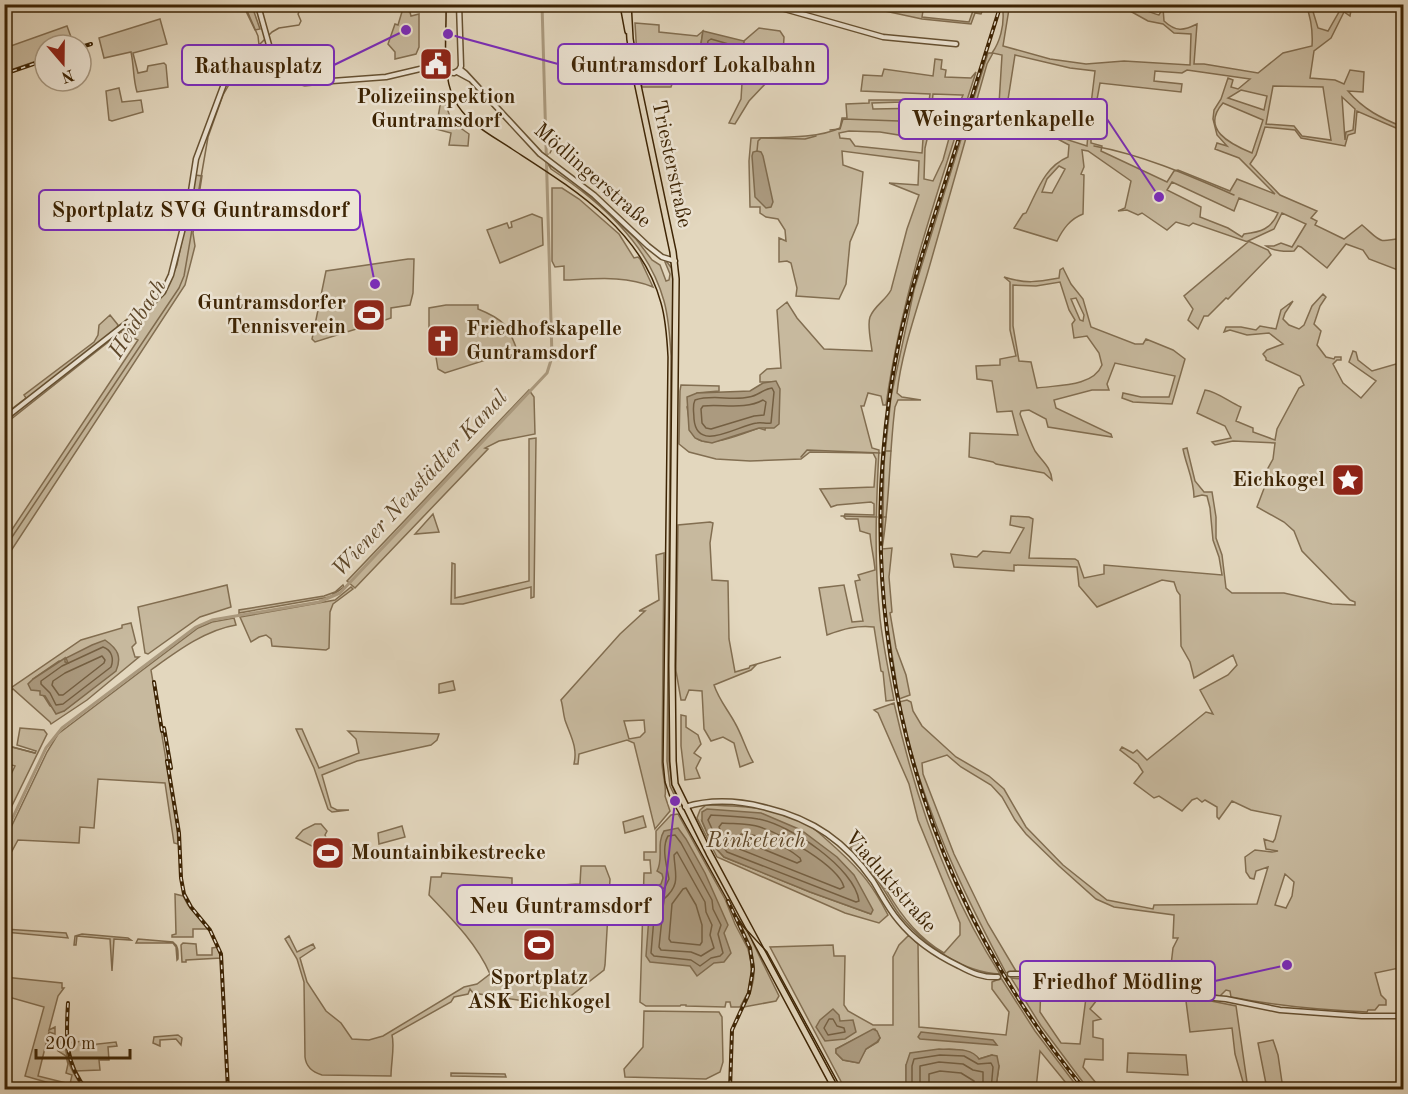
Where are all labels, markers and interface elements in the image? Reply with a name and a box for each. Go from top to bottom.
north arrow [33,33,93,93]
callout: Guntramsdorf Lokalbahn [558,44,828,84]
callout: Rathausplatz [182,45,334,85]
public building icon: Polizeiinspektion Guntramsdorf [418,46,454,82]
text: Guntramsdorf Lokalbahn [570,55,816,77]
text: Rathausplatz [194,56,322,78]
text: N [58,66,76,85]
place label: Polizeiinspektion Guntramsdorf [357,87,515,132]
street label: Triesterstraße [647,98,695,230]
callout: Weingartenkapelle [899,99,1107,139]
text: Weingartenkapelle [911,109,1095,131]
street label: Mödlingerstraße [529,120,655,232]
callout: Sportplatz SVG Guntramsdorf [39,190,360,230]
text: Sportplatz SVG Guntramsdorf [51,200,350,222]
water label: Heidbach [105,276,171,363]
place label: Guntramsdorfer Tennisverein [197,293,346,338]
sports icon: Guntramsdorfer Tennisverein [351,297,387,333]
place label: Friedhofskapelle Guntramsdorf [466,319,622,364]
church icon: Friedhofskapelle Guntramsdorf [425,323,461,359]
water label: Wiener Neustädter Kanal [328,386,512,582]
place icon: Eichkogel [1330,462,1366,498]
place label: Eichkogel [1232,470,1325,491]
street label: Viaduktstraße [840,827,940,937]
water label: Rinketeich [705,830,806,852]
sports icon: Mountainbikestrecke [310,835,346,871]
place label: Mountainbikestrecke [351,843,546,864]
callout: Neu Guntramsdorf [457,885,663,925]
text: Neu Guntramsdorf [469,896,652,918]
sports icon: Sportplatz ASK Eichkogel [521,927,557,963]
callout: Friedhof Mödling [1020,961,1215,1001]
place label: Sportplatz ASK Eichkogel [467,968,611,1013]
text: Friedhof Mödling [1032,972,1202,994]
scale bar [36,1022,130,1060]
text: 200 m [45,1035,96,1053]

